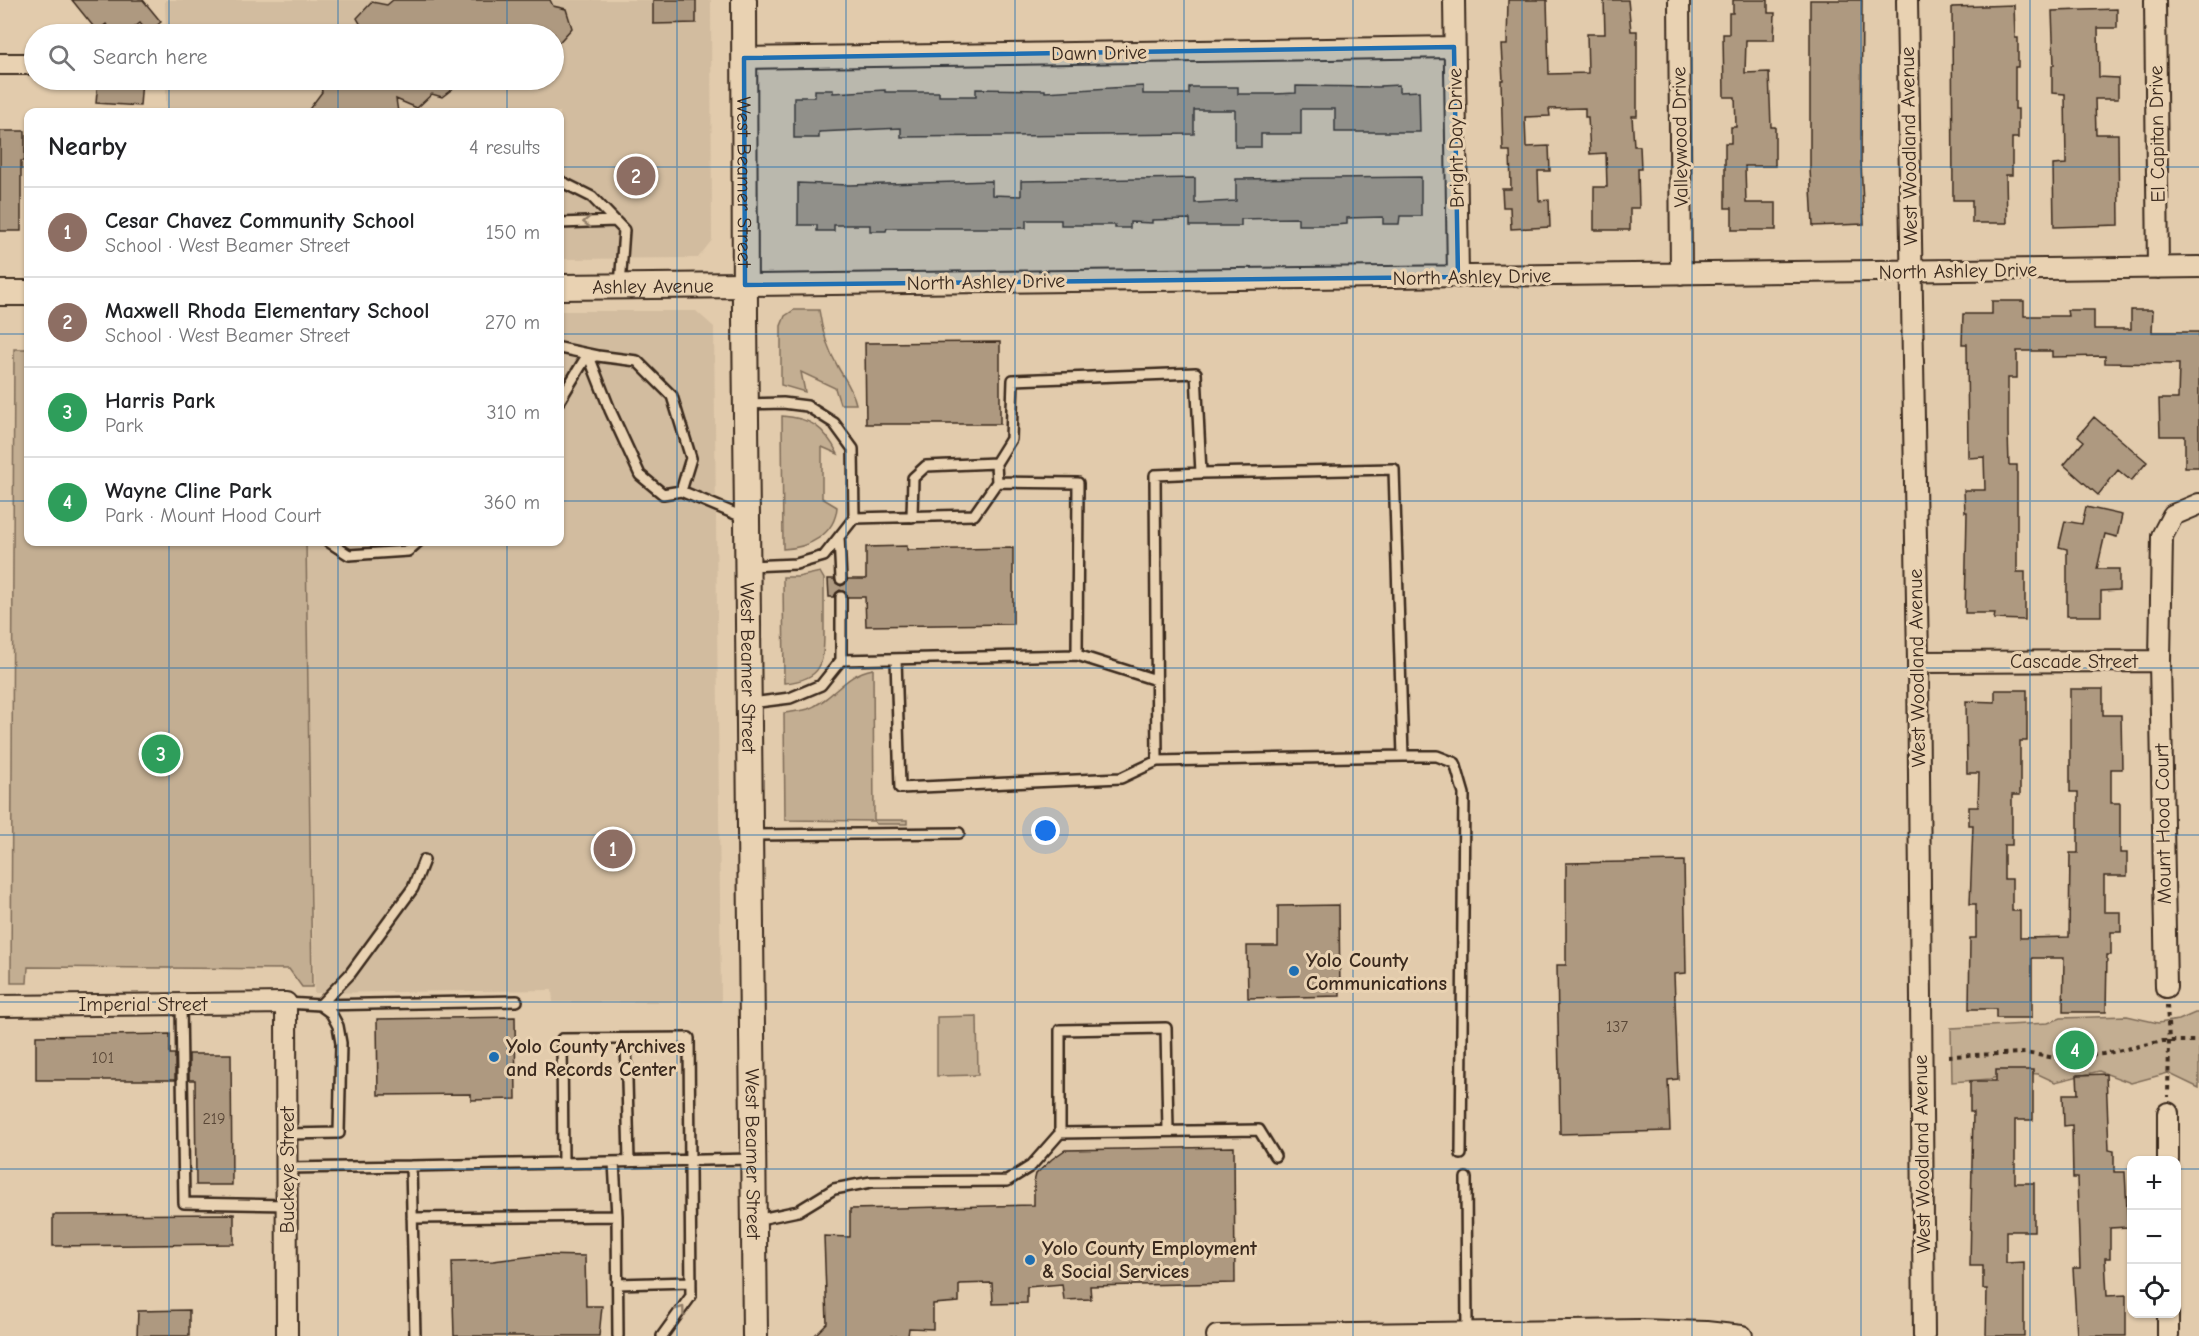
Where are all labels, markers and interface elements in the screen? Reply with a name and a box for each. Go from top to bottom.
search box [24,24,564,90]
icon: search [45,41,78,74]
street label: Dawn Drive [1051,41,1147,65]
text: Search here [93,44,208,70]
street label: West Woodland Avenue [1896,46,1922,246]
street label: El Capitan Drive [2144,65,2170,203]
street label: Valleywood Drive [1667,66,1693,208]
street label: Bright Day Drive [1443,68,1469,208]
street label: West Beamer Street [733,97,756,269]
text: Nearby [48,132,127,162]
text: 4 results [469,136,540,159]
pin: 2 [616,154,656,198]
text: Cesar Chavez Community School [105,208,415,234]
one-way arrow [583,216,592,228]
text: 1 [64,221,71,244]
text: 150 m [486,221,540,244]
text: School · West Beamer Street [105,234,350,257]
street label: North Ashley Drive [1879,258,2037,284]
street label: North Ashley Drive [1393,264,1551,290]
street label: North Ashley Drive [907,269,1065,295]
street label: Ashley Avenue [592,274,714,298]
text: Maxwell Rhoda Elementary School [105,298,430,324]
text: 2 [63,311,72,334]
text: 270 m [485,311,540,334]
text: School · West Beamer Street [105,324,350,347]
text: Harris Park [105,388,215,414]
text: 3 [63,401,72,424]
text: 310 m [487,401,540,424]
text: Park [105,414,143,437]
text: Wayne Cline Park [105,478,272,504]
text: 4 [63,491,72,514]
text: 360 m [484,491,540,514]
text: Park · Mount Hood Court [105,504,321,527]
street label: West Woodland Avenue [1904,568,1930,768]
street label: West Beamer Street [736,582,761,755]
street label: Cascade Street [2010,650,2139,673]
pin: 3 [142,732,180,777]
street label: Mount Hood Court [2150,742,2176,905]
your location [1031,816,1060,845]
pin: 1 [594,826,632,872]
place label: Yolo County Communications [1306,949,1447,995]
marker: Yolo County Communications [1287,964,1301,978]
street label: Imperial Street [79,993,209,1016]
house number: 137 [1606,1018,1628,1036]
pin: 4 [2056,1028,2094,1072]
place label: Yolo County Archives and Records Center [506,1035,685,1081]
house number: 101 [92,1049,114,1067]
marker: Yolo County Archives and Records Center [487,1050,501,1064]
street label: West Woodland Avenue [1909,1054,1935,1254]
street label: West Beamer Street [741,1068,766,1241]
street label: Buckeye Street [276,1105,299,1233]
house number: 219 [202,1110,226,1128]
map controls [2127,1156,2181,1318]
button: + [2127,1156,2181,1210]
button: − [2127,1210,2181,1264]
place label: Yolo County Employment & Social Services [1042,1237,1257,1283]
marker: Yolo County Employment & Social Services [1023,1253,1037,1267]
button: locate [2127,1264,2181,1318]
one-way arrow [673,1306,684,1317]

